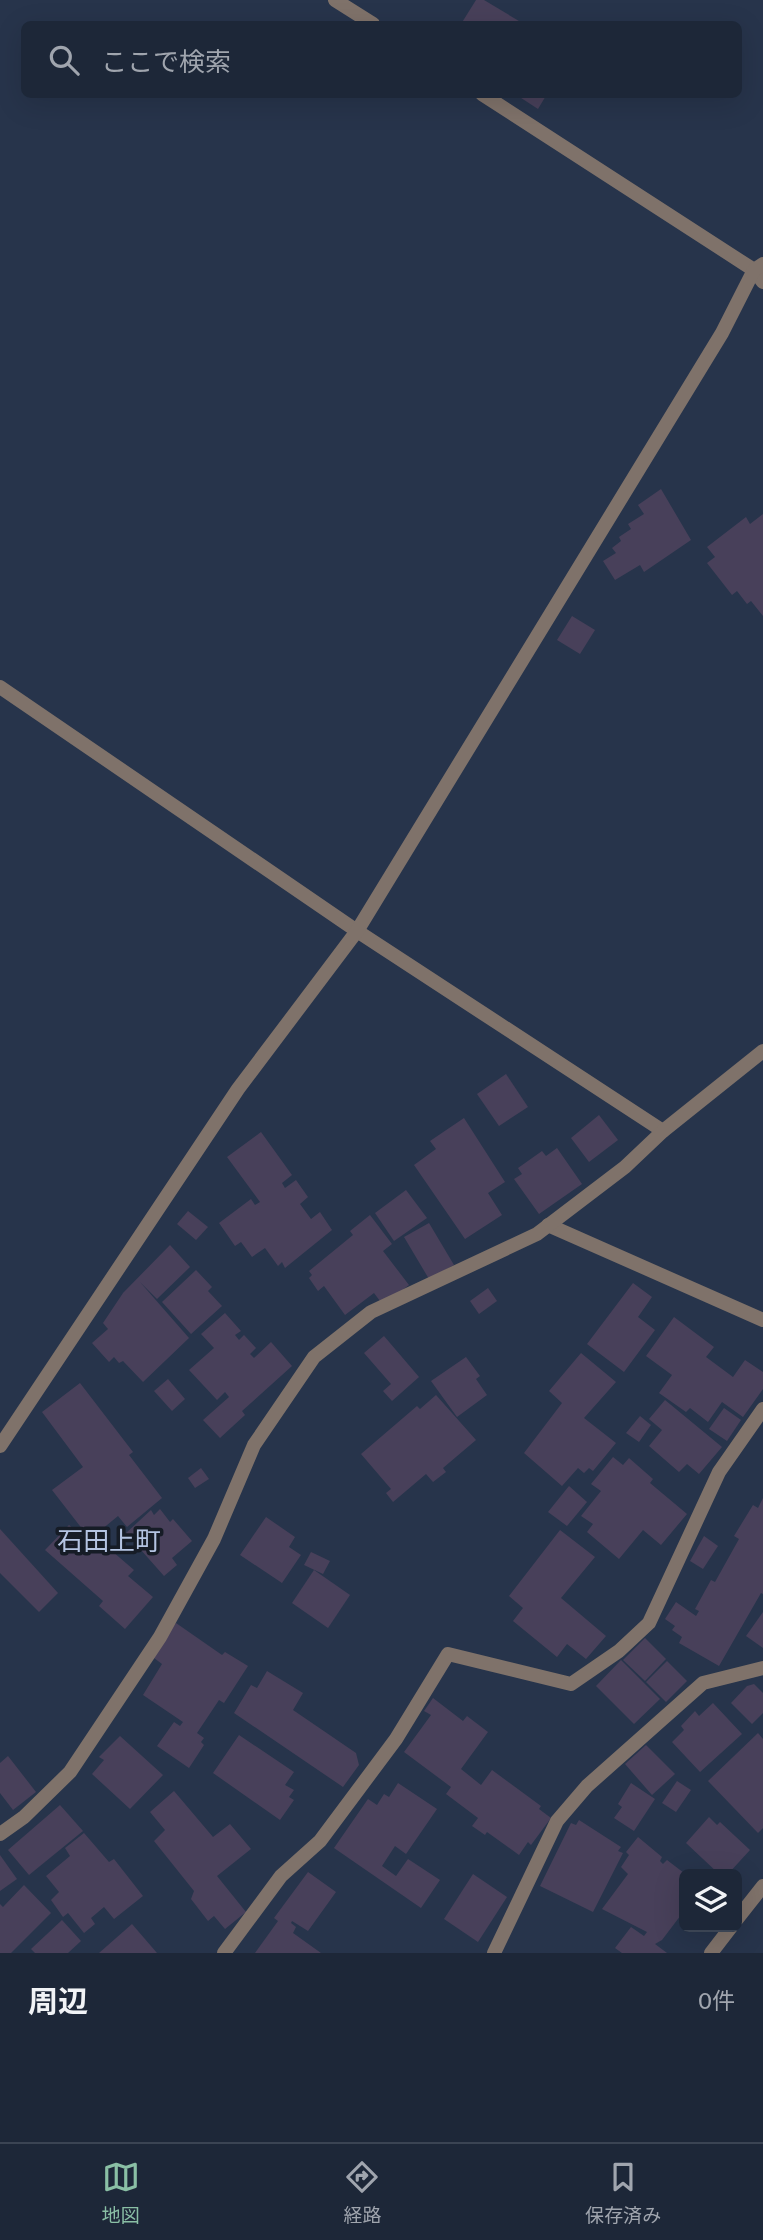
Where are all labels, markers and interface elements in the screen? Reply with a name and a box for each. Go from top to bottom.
search box [21,21,742,98]
icon: search [45,41,83,79]
text: ここで検索 [101,46,231,77]
district label: 石田上町 [57,1525,161,1556]
map controls [679,1869,742,1932]
button: layers [679,1869,742,1932]
text: 周辺 [28,1983,88,2019]
text: 0件 [698,1987,735,2014]
tab: 地図 [102,2158,140,2227]
tab: 経路 [343,2158,381,2227]
tab: 保存済み [585,2158,661,2227]

